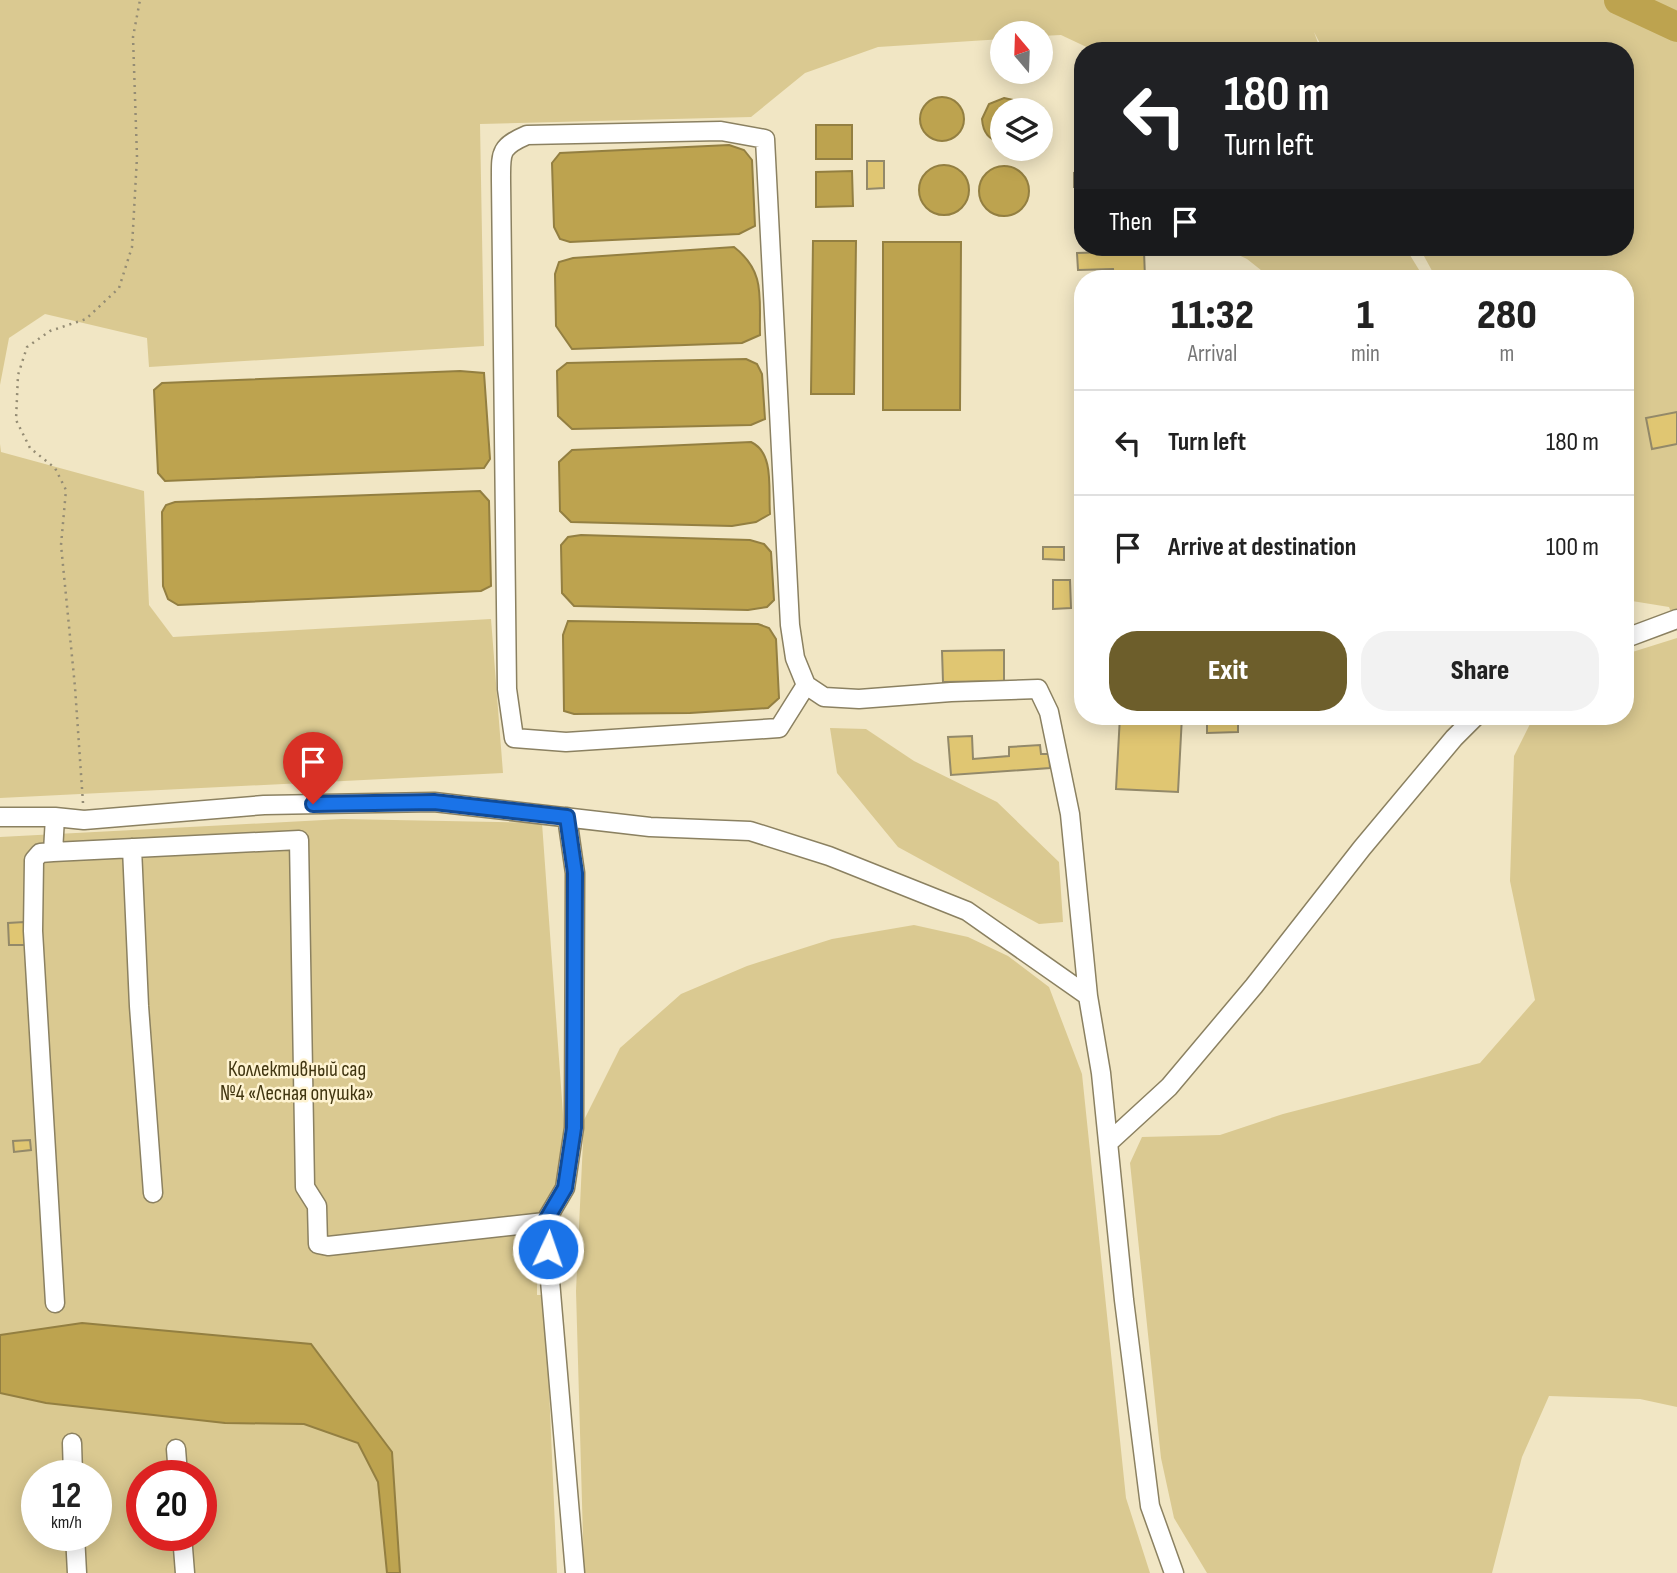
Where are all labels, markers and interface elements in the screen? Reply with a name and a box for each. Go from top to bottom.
north arrow [990,21,1054,84]
map controls [990,21,1053,161]
text: 180 m [1224,66,1330,125]
icon: left [1109,70,1200,161]
button: layers [990,98,1053,161]
text: Turn left [1224,126,1314,165]
icon: arrive [1166,203,1204,241]
text: Then [1109,207,1152,238]
text: 11:32 [1171,290,1254,341]
text: 1 [1357,290,1374,341]
text: 280 [1477,290,1537,341]
text: Arrival [1188,340,1237,368]
text: min [1351,340,1380,368]
text: m [1500,340,1514,368]
icon: left [1109,424,1147,462]
text: Turn left [1168,427,1246,458]
text: 180 m [1546,427,1599,458]
icon: arrive [1109,529,1147,567]
text: Arrive at destination [1168,532,1356,563]
text: 100 m [1546,532,1599,563]
button: Exit [1109,631,1347,711]
button: Share [1361,631,1599,711]
pin [283,732,343,804]
icon: arrive [294,743,332,781]
park label: Коллективный сад №4 «Лесная опушка» [220,1057,374,1106]
position arrow [511,1212,585,1286]
speed limit sign: 20 [126,1460,217,1551]
text: 12 [52,1475,81,1518]
text: km/h [51,1512,82,1533]

